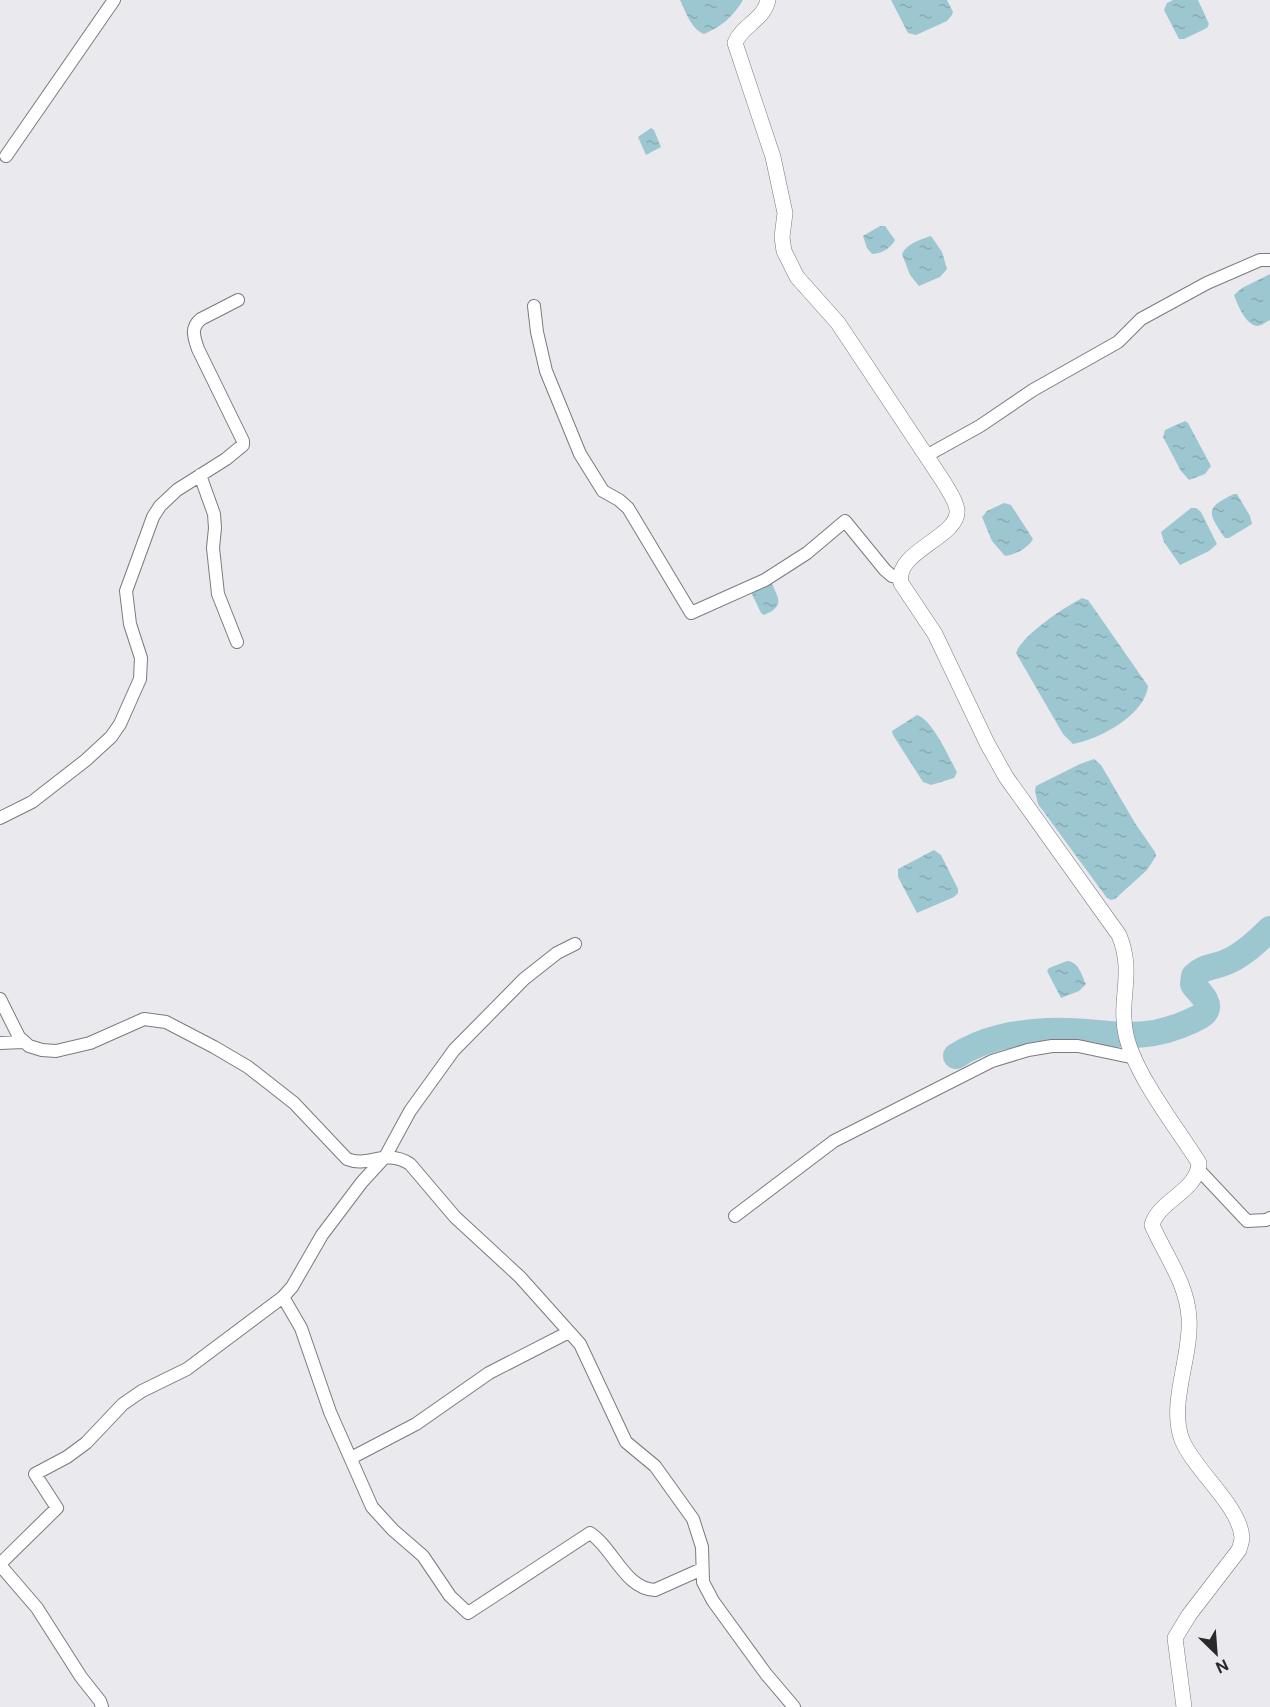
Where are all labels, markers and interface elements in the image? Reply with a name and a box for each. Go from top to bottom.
north arrow [1186,1623,1246,1683]
text: N [1212,1654,1232,1678]

